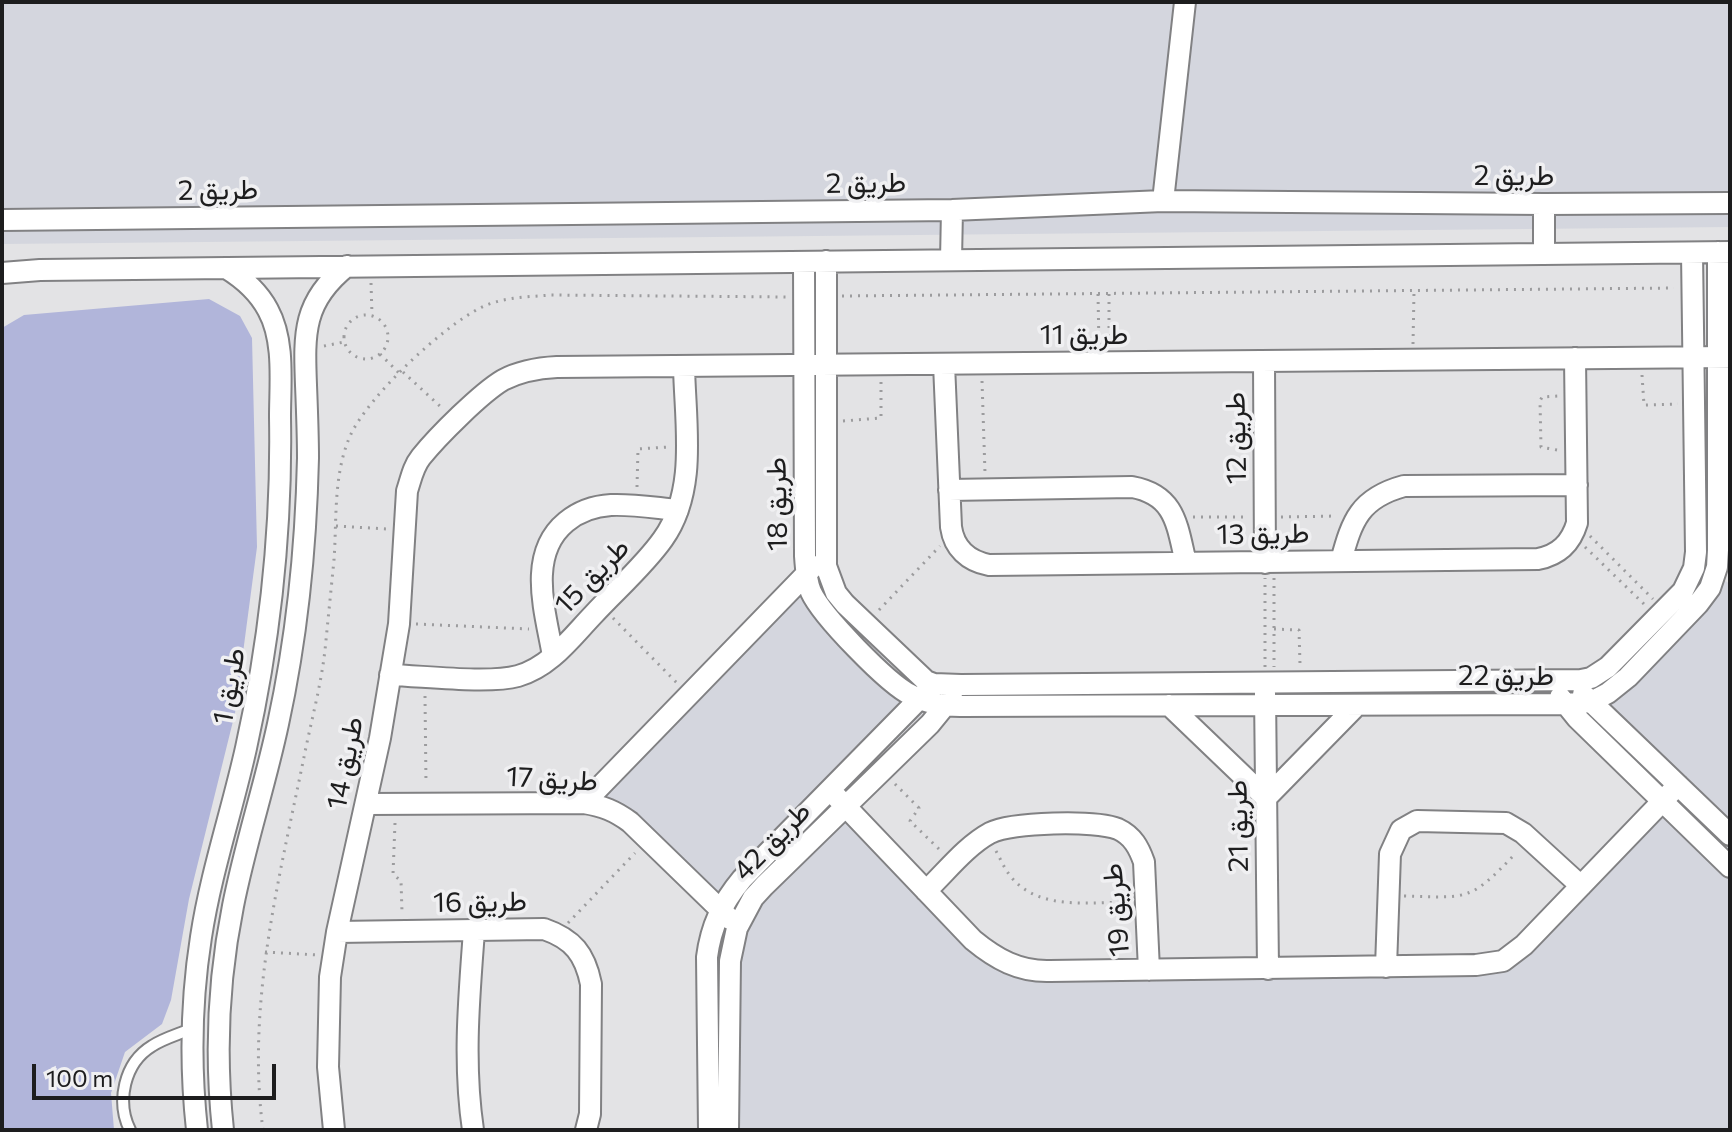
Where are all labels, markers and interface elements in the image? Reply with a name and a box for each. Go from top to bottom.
street label: طريق 2 [1474,159,1554,193]
street label: طريق 2 [826,166,906,200]
street label: طريق 2 [178,173,258,207]
street label: طريق 11 [1040,318,1128,352]
street label: طريق 12 [1218,392,1254,484]
street label: طريق 18 [759,457,795,551]
street label: طريق 13 [1216,516,1310,552]
street label: طريق 15 [548,531,636,621]
street label: طريق 1 [206,645,252,727]
street label: طريق 22 [1458,659,1554,693]
street label: طريق 14 [320,714,370,812]
street label: طريق 17 [505,760,599,798]
street label: طريق 21 [1220,780,1256,872]
street label: طريق 42 [726,795,818,887]
street label: طريق 19 [1095,862,1137,958]
street label: طريق 16 [433,884,527,920]
scale bar [36,1048,280,1098]
text: 100 m [46,1063,113,1092]

